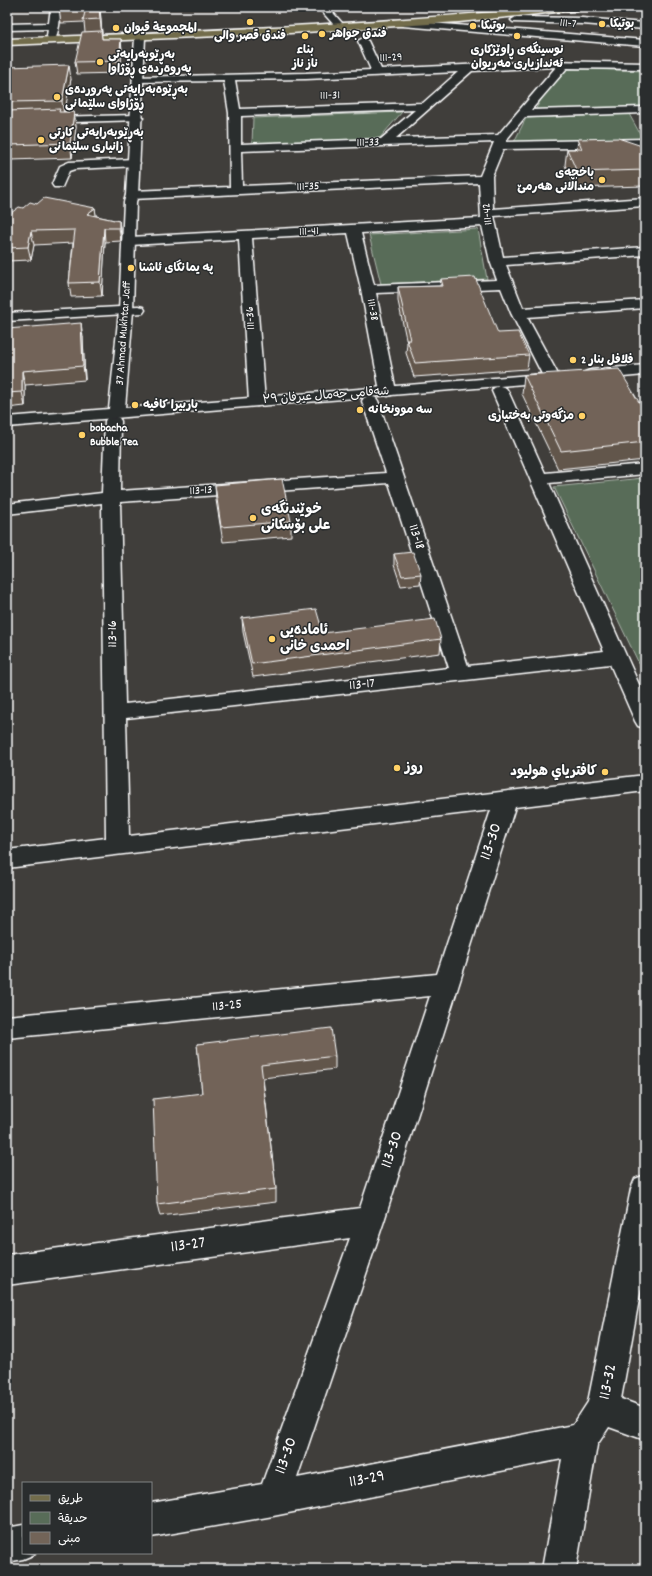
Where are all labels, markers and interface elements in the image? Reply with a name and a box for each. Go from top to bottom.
street label: 111-7 [559,15,577,33]
place label: بوتيكا [610,16,634,33]
marker: فندق قصر والی [245,17,255,27]
place label: بوتیکا [481,18,505,35]
marker: بوتيكا [597,19,607,29]
place label: المجموعة قیوان [124,20,197,37]
marker: بوتیکا [468,21,478,31]
marker: المجموعة قیوان [111,23,121,33]
place label: فندق جواھر [329,26,387,43]
place label: فندق قصر والی [214,28,286,45]
marker: فندق جواھر [317,29,327,39]
marker: بناء ناز ناز [300,31,310,41]
marker: نوسینگەی ڕاوێژکاری ئەندازیاری مەریوان [512,31,522,41]
place label: نوسینگەی ڕاوێژکاری ئەندازیاری مەریوان [471,41,564,73]
place label: بناء ناز ناز [291,42,318,73]
place label: بەڕێوبەرایەتی پەروەردەی ڕۆژاوا [108,47,192,79]
street label: 111-29 [379,49,403,67]
marker: بەڕێوبەرایەتی پەروەردەی ڕۆژاوا [95,57,105,67]
place label: بەڕێوەبەرایەتی پەروردەی ڕۆژاوای سلێمانی [65,82,188,114]
street label: 111-31 [320,87,340,105]
marker: بەڕێوەبەرایەتی پەروردەی ڕۆژاوای سلێمانی [52,92,62,102]
place label: بەڕێوبەرایەتی کارتی زانیاری سلێمانی [49,125,144,156]
street label: 111-33 [356,134,380,152]
marker: بەڕێوبەرایەتی کارتی زانیاری سلێمانی [36,135,46,145]
place label: باخچەی منداڵانی هەرمێ [517,165,594,196]
marker: باخچەی منداڵانی هەرمێ [597,175,607,185]
street label: 111-35 [296,178,320,196]
street label: 111-42 [478,202,498,226]
street label: 111-41 [299,223,319,241]
place label: په یمانگای ئاشنا [139,259,214,277]
marker: په یمانگای ئاشنا [126,263,136,273]
street label: 37 Ahmad Mukhtar Jaff [112,280,136,386]
street label: 111-38 [362,298,382,323]
street label: 111-36 [242,306,260,330]
place label: فلافل بنار 2 [581,352,633,369]
marker: فلافل بنار 2 [568,355,578,365]
street label: شەقامی جەمال عیرفان ٣٩ [262,383,390,409]
place label: باربيرا كافيه [143,397,198,414]
marker: باربيرا كافيه [130,400,140,410]
place label: سه موونخانه [368,402,432,419]
marker: سه موونخانه [355,405,365,415]
place label: مزگەوتی بەختیاری [488,407,574,425]
marker: مزگەوتی بەختیاری [577,411,587,421]
place label: bobacha Bubble Tea [90,420,139,451]
marker: bobacha Bubble Tea [77,430,87,440]
street label: 113-13 [189,482,213,500]
place label: خوێندنگەی علی بۆسکانی [261,499,331,536]
marker: خوێندنگەی علی بۆسکانی [248,513,258,523]
street label: 113-18 [402,522,430,553]
street label: 113-16 [103,620,123,648]
place label: ئامادەیی احمدی خانی [280,621,350,657]
marker: ئامادەیی احمدی خانی [267,634,277,644]
street label: 113-17 [348,674,376,696]
place label: روز [403,758,423,778]
place label: كافترياي هوليود [510,762,598,782]
marker: روز [392,763,402,773]
marker: كافترياي هوليود [600,767,610,777]
street label: 113-30 [475,820,509,864]
street label: 113-25 [211,994,243,1018]
street label: 113-30 [376,1128,410,1172]
street label: 113-27 [169,1232,207,1260]
street label: 113-32 [594,1362,624,1402]
street label: 113-30 [270,1434,304,1478]
street label: 113-29 [347,1465,387,1495]
legend [22,1482,152,1554]
text: طريق [58,1491,83,1508]
text: حديقة [58,1511,87,1528]
text: مبنى [58,1531,81,1548]

